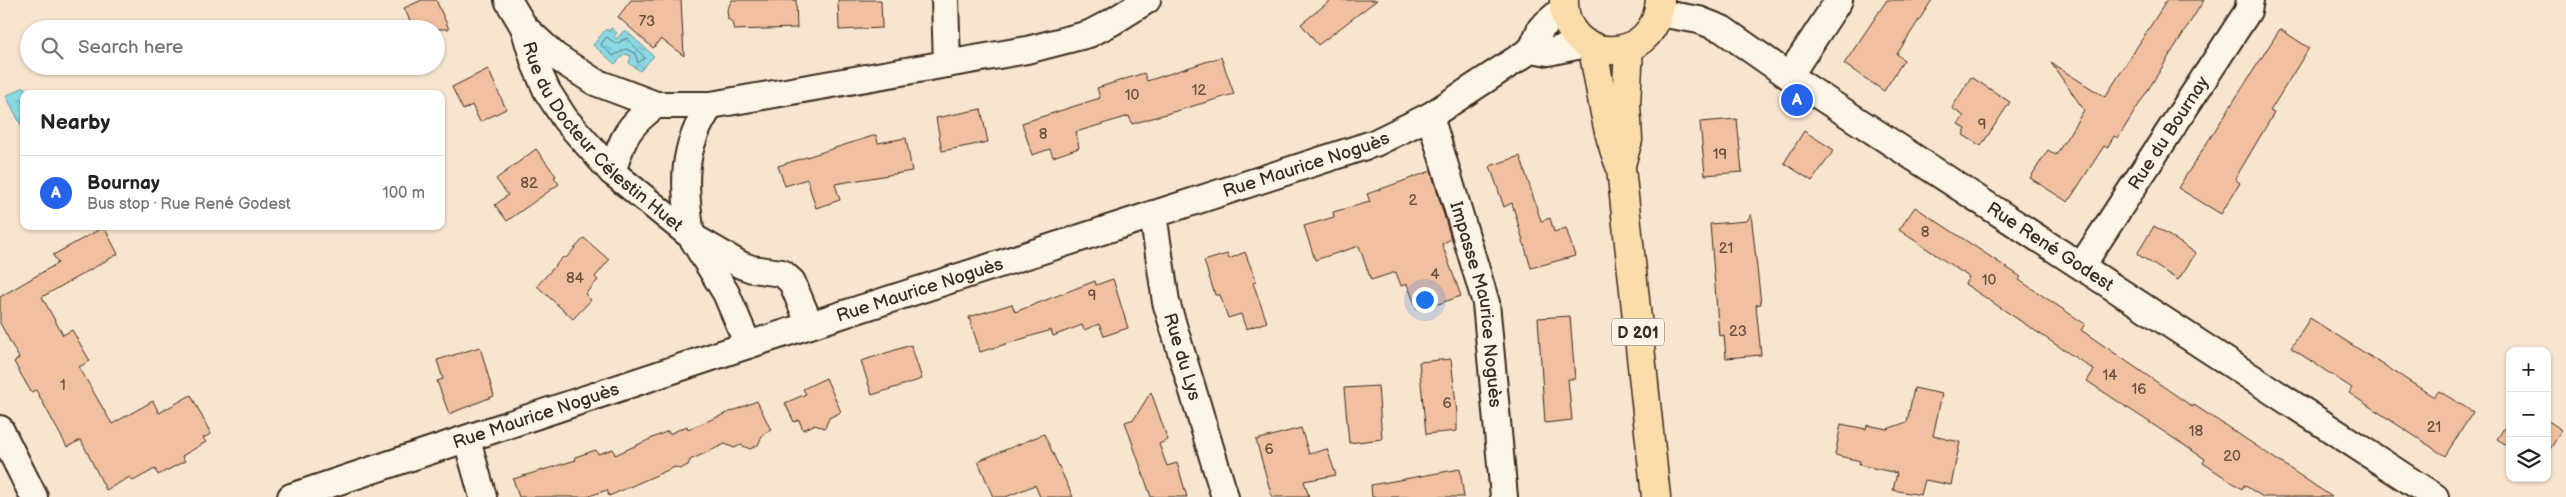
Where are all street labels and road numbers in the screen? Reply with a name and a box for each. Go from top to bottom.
street label: Rue du Docteur Célestin Huet [518,39,687,236]
street label: Rue du Bournay [2124,72,2214,194]
street label: Rue Maurice Noguès [1220,128,1393,202]
street label: Rue René Godest [1983,198,2118,296]
street label: Impasse Maurice Noguès [1445,199,1506,409]
street label: Rue Maurice Noguès [834,253,1006,327]
street label: Rue du Lys [1159,311,1205,403]
road number: D 201 [1612,318,1664,346]
street label: Rue Maurice Noguès [450,379,622,453]

